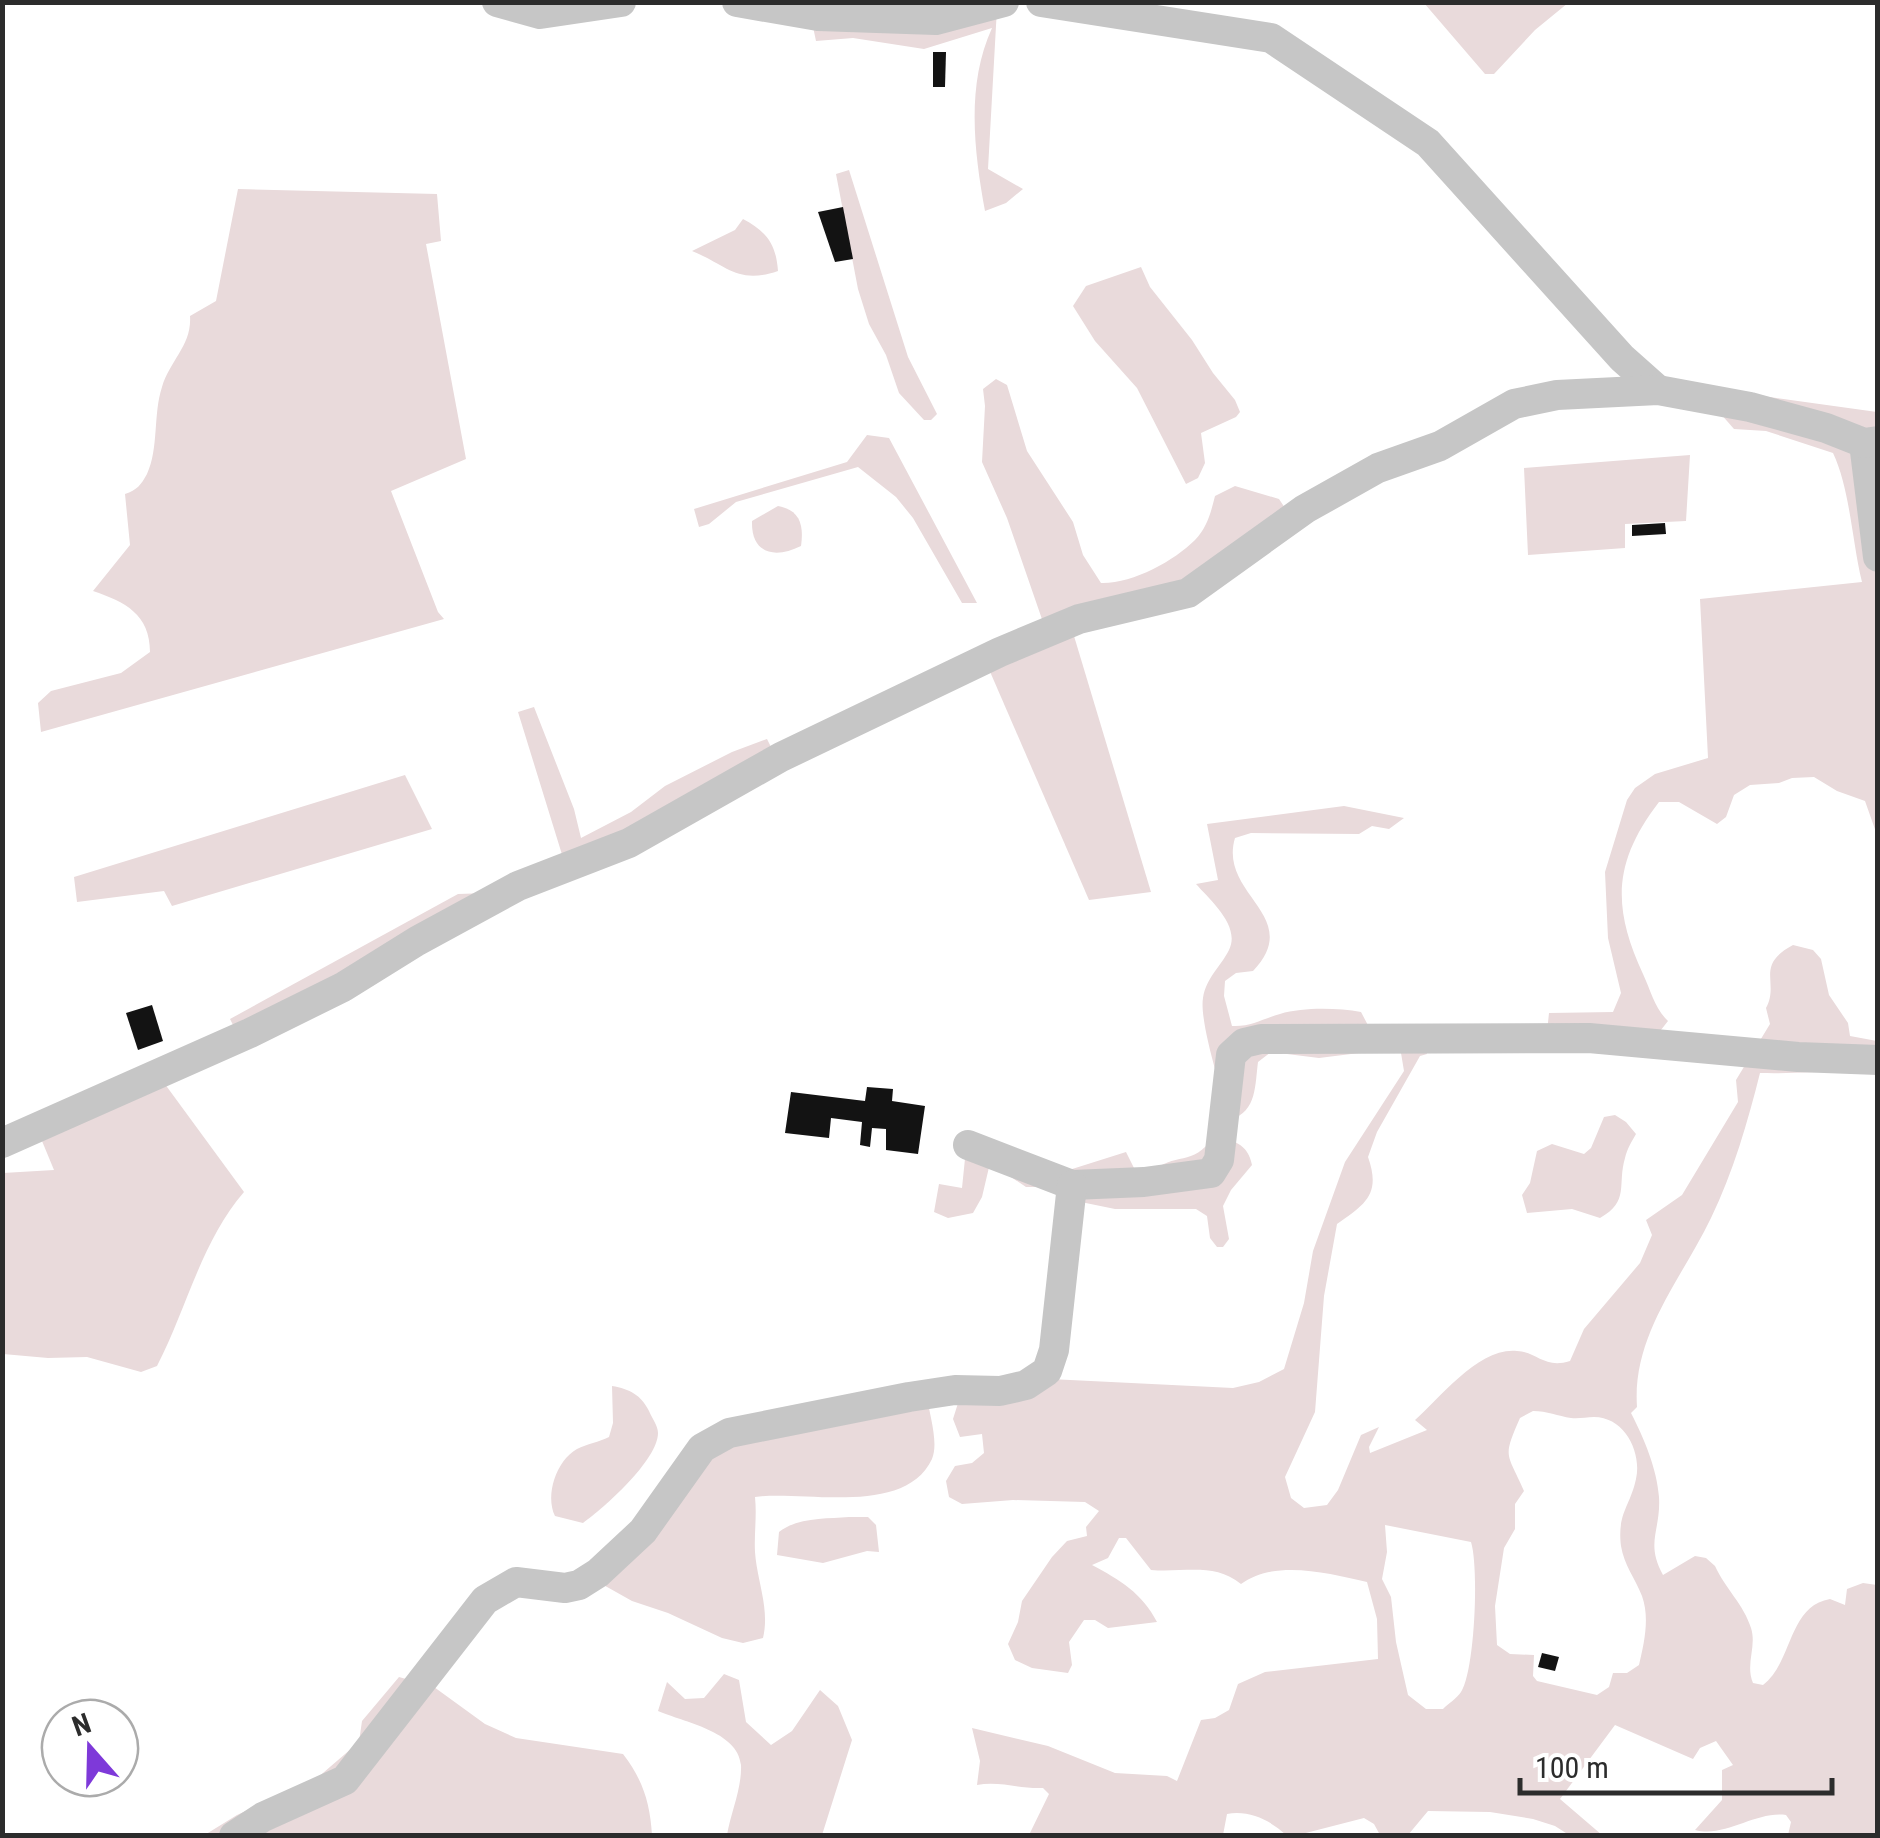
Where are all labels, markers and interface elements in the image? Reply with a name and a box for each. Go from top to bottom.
north arrow [40,1698,140,1798]
text: N [68,1707,95,1743]
scale bar [1520,1733,1832,1795]
text: 100 m [1535,1750,1609,1785]

